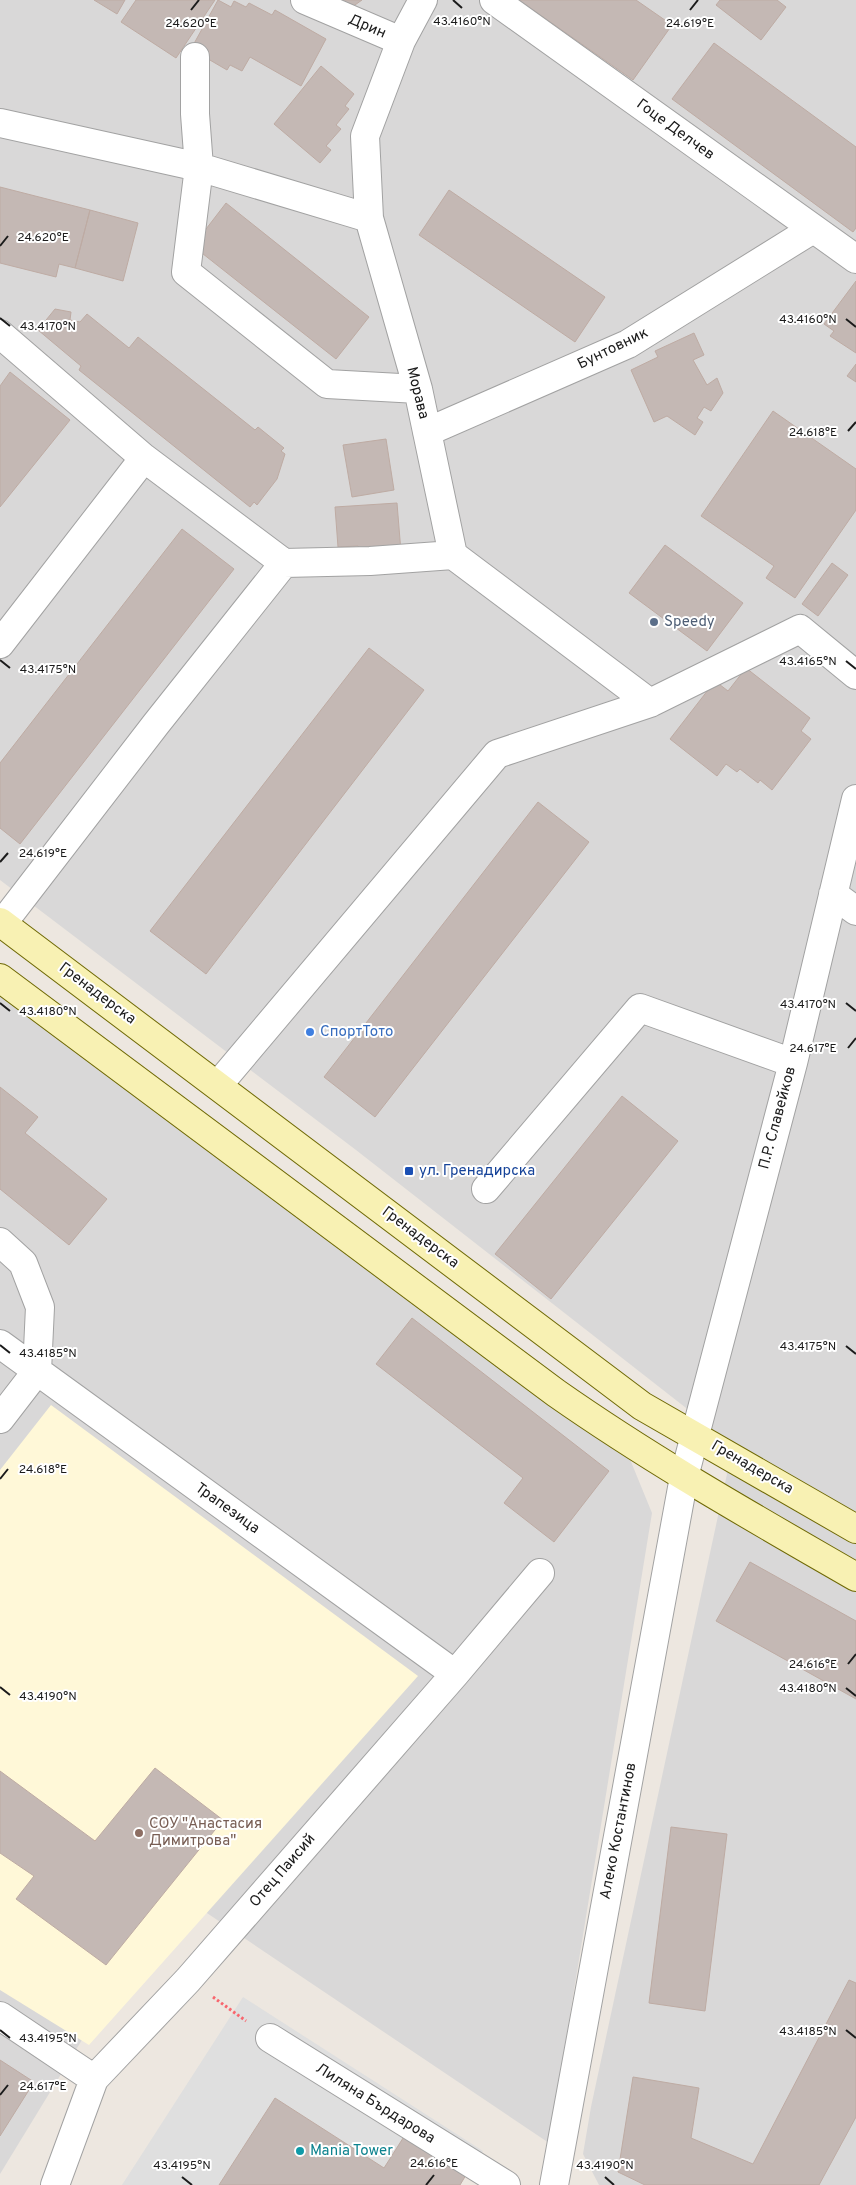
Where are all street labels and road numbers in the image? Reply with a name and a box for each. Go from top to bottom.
street label: Дрин [345,11,389,43]
street label: Гоце Делчев [632,95,718,165]
street label: Бунтовник [574,324,652,374]
street label: Морава [401,365,433,421]
street label: Гренадерска [55,959,139,1029]
street label: П.Р. Славейков [755,1064,801,1172]
street label: Гренадерска [378,1203,462,1273]
street label: Гренадерска [708,1437,796,1499]
street label: Трапезица [191,1479,263,1539]
street label: Алеко Костантинов [596,1761,642,1901]
street label: Отец Паисий [246,1830,320,1912]
street label: Лиляна Бърдарова [312,2059,438,2149]

